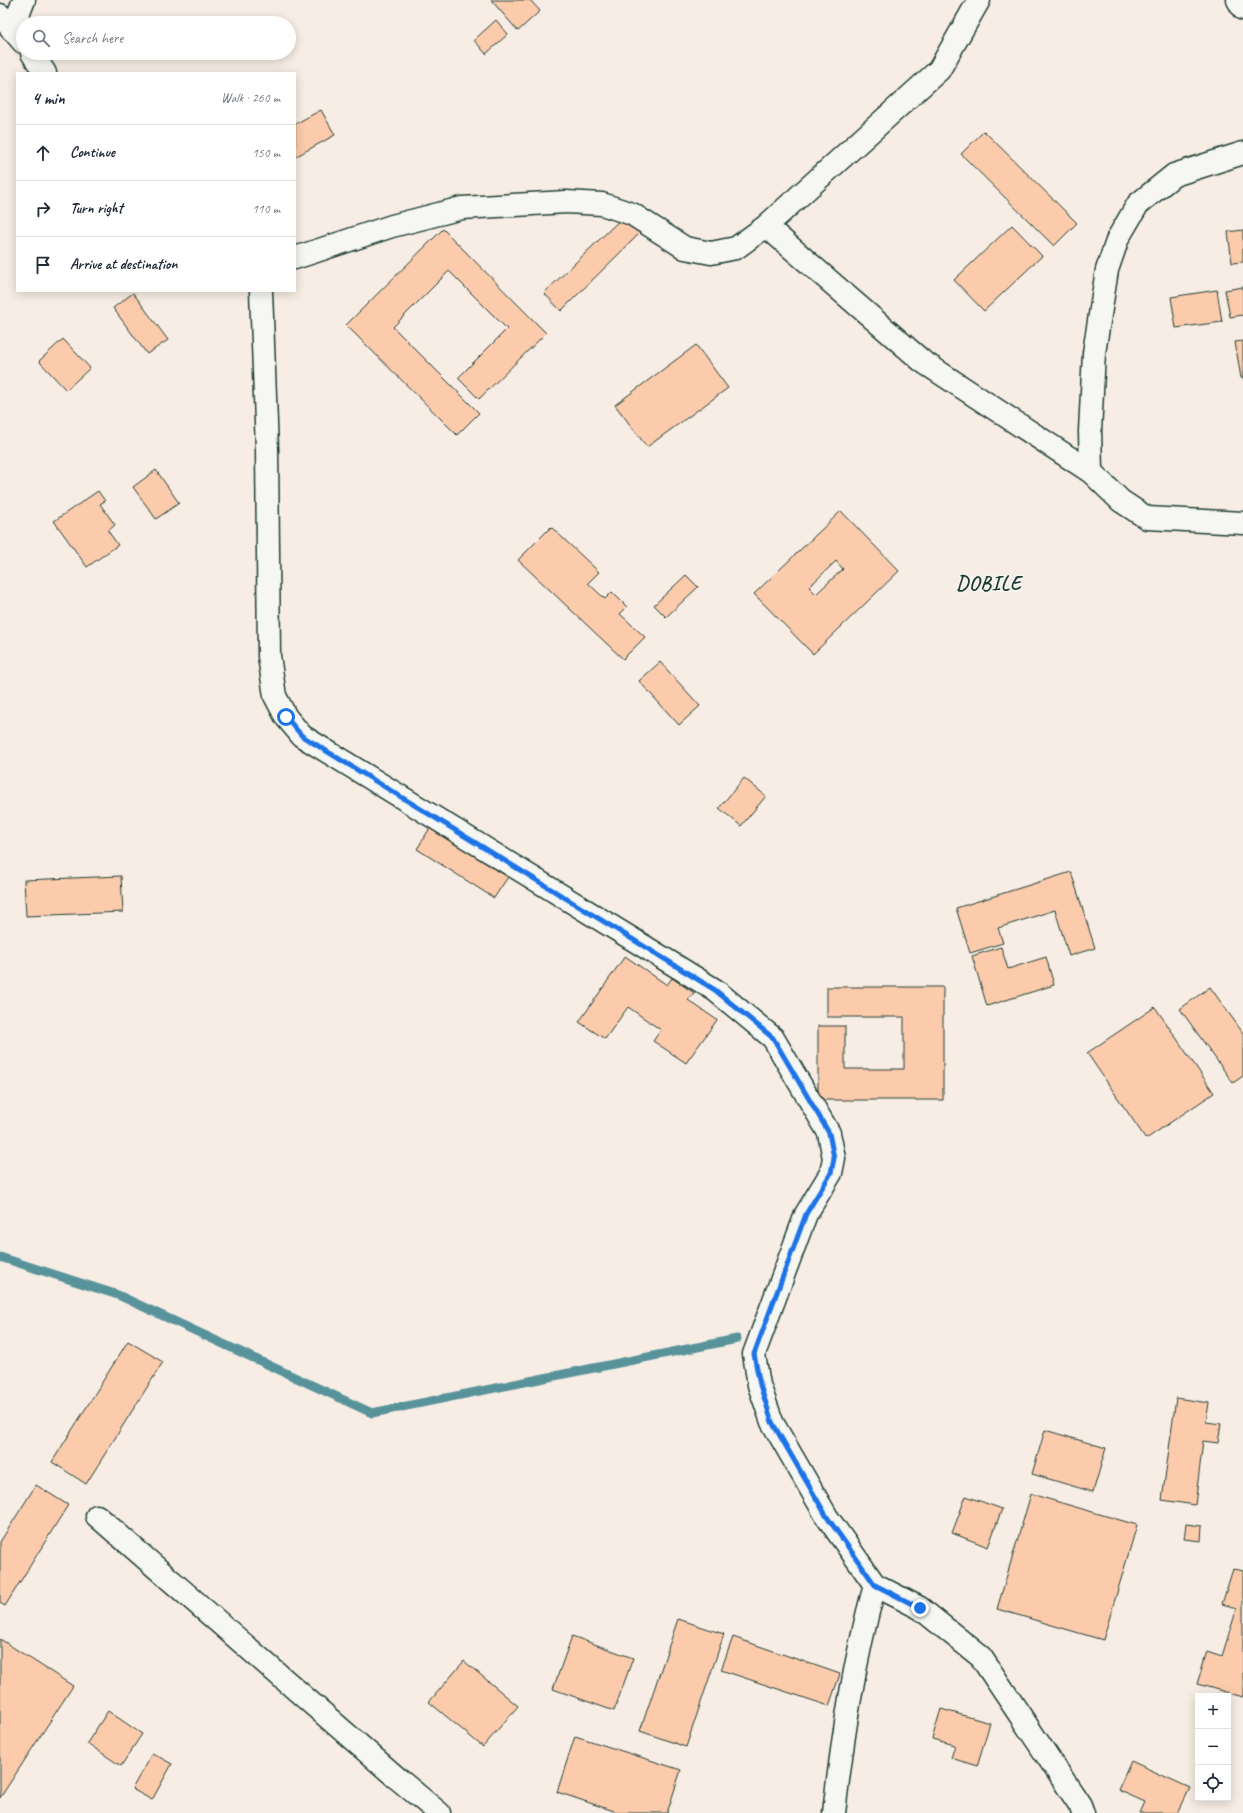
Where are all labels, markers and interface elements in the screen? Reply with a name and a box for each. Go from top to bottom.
search box [16,16,296,60]
icon: search [30,27,52,49]
text: Search here [62,29,123,48]
text: 4 min [32,88,65,109]
text: Walk · 260 m [221,90,280,106]
icon: ahead [32,142,54,164]
text: Continue [70,143,115,162]
text: 150 m [252,145,280,161]
icon: right [32,198,54,220]
text: Turn right [70,199,123,218]
text: 110 m [252,201,280,217]
icon: arrive [32,254,54,276]
text: Arrive at destination [70,255,177,274]
district label: DOBILE [956,571,1024,596]
route start [277,708,295,726]
route end [911,1599,929,1617]
map controls [1195,1693,1231,1801]
button: + [1195,1693,1231,1729]
button: − [1195,1729,1231,1765]
button: locate [1195,1765,1231,1801]

